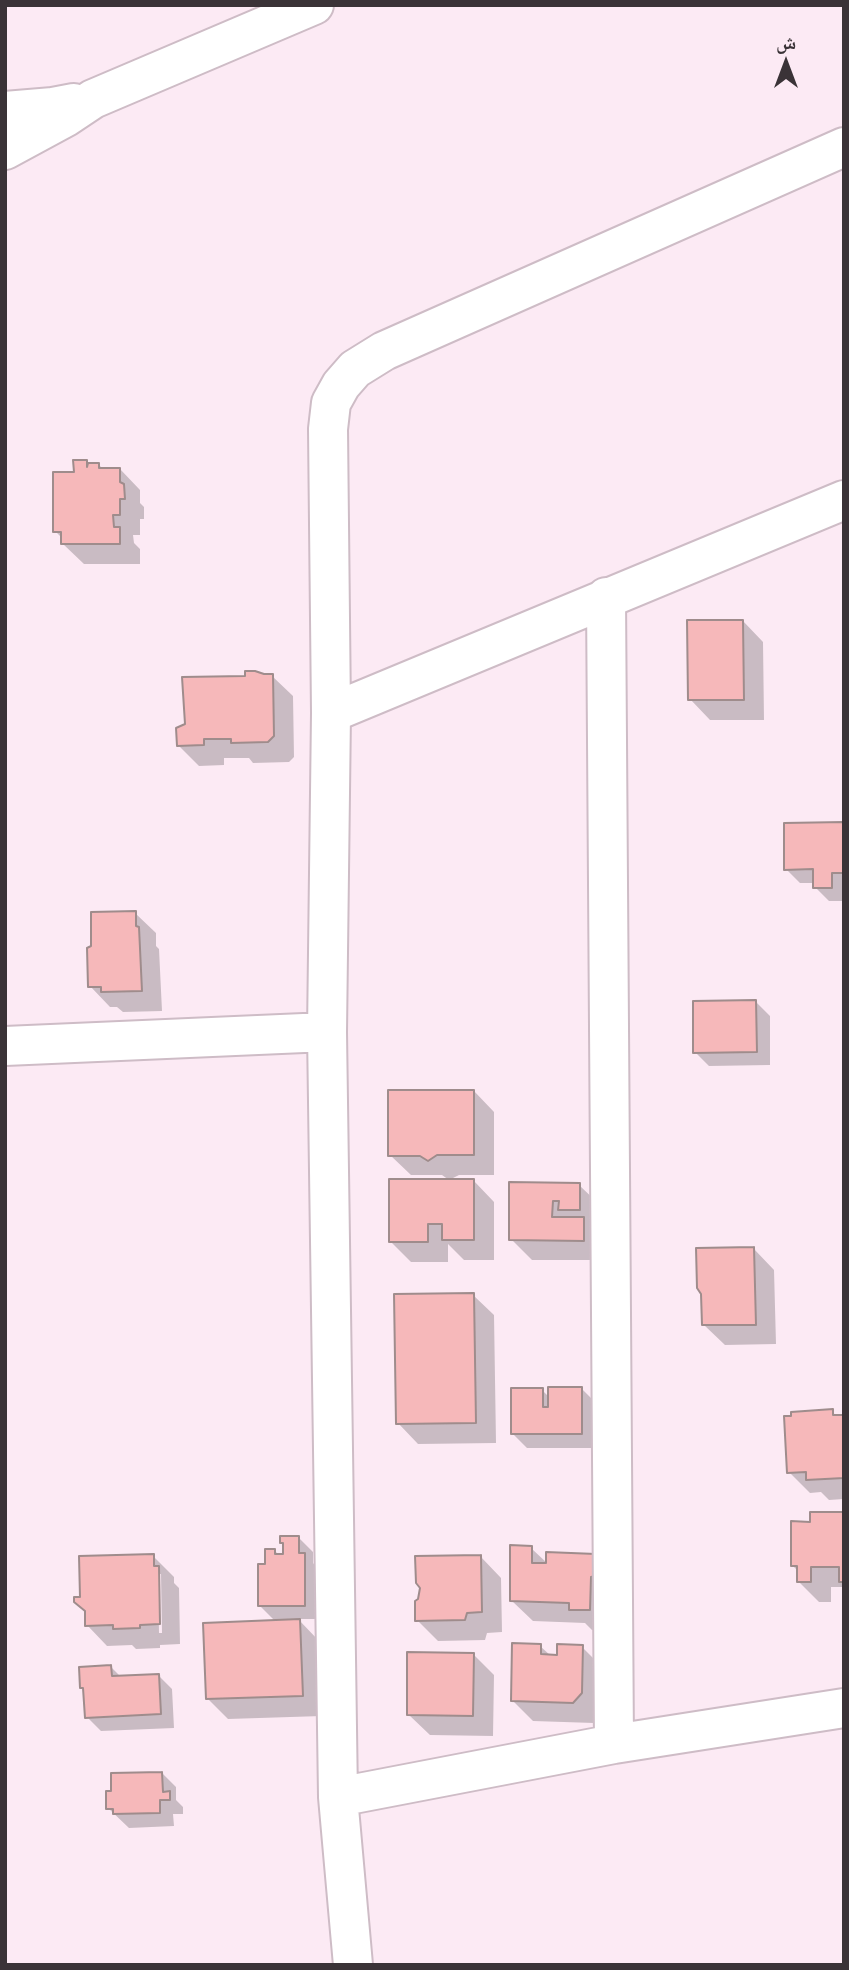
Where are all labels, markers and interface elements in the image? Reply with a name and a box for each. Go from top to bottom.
north arrow [751,28,821,98]
text: ش [776,29,796,55]

